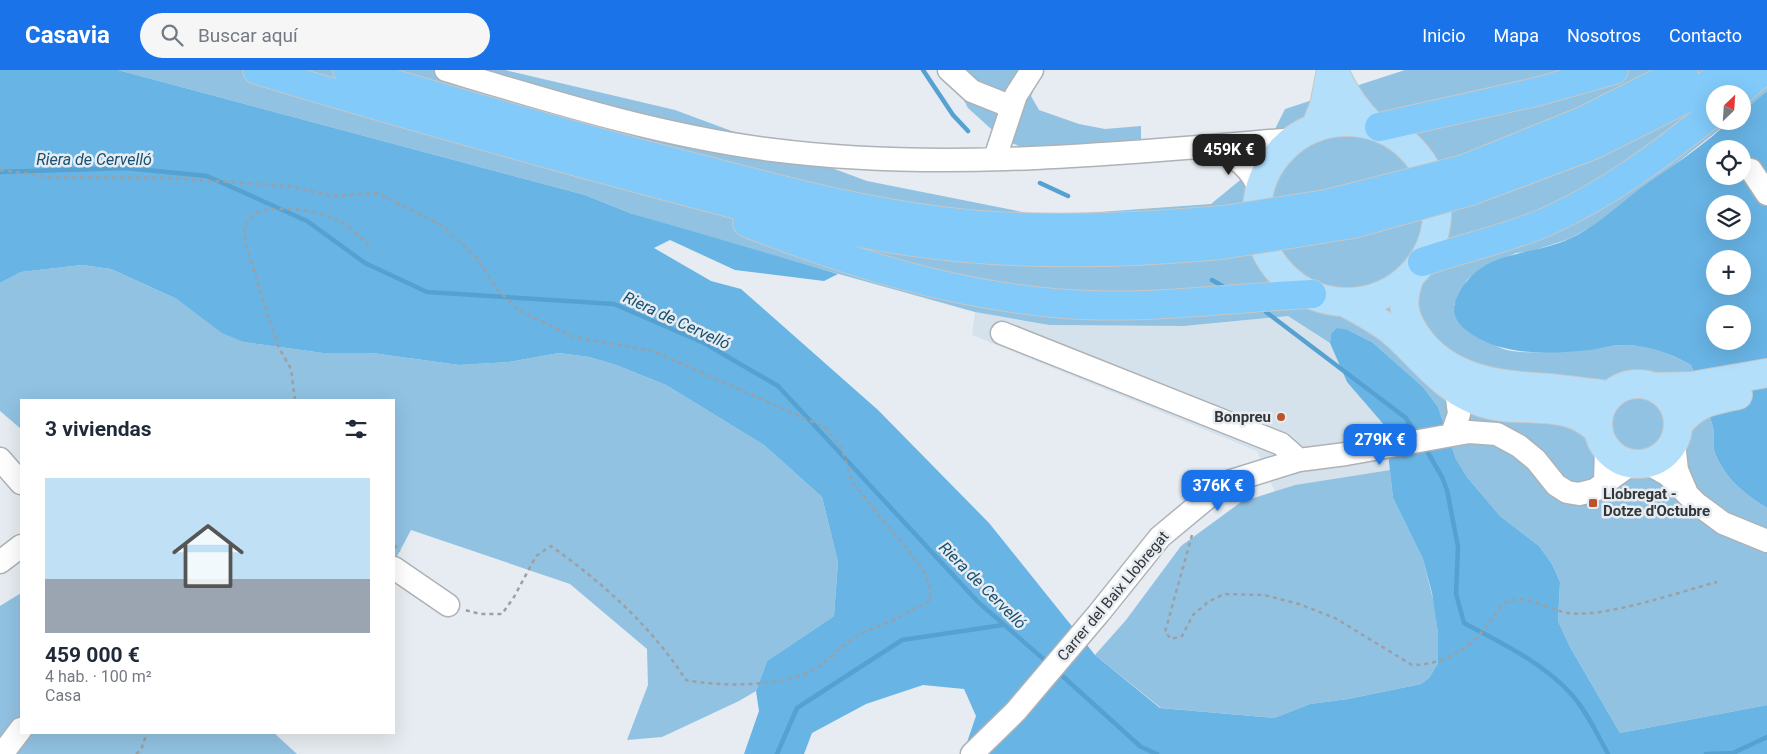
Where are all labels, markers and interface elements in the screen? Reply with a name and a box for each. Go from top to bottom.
search box [140,13,490,58]
text: Casavia [25,21,110,49]
icon: search [158,21,186,49]
text: Buscar aquí [198,24,298,47]
text: Inicio [1422,25,1466,46]
text: Mapa [1494,25,1539,46]
text: Nosotros [1567,25,1641,46]
text: Contacto [1669,25,1742,46]
north arrow [1706,85,1751,130]
map controls [1706,85,1751,350]
pin: 459K € [1188,134,1270,176]
text: 459K € [1204,140,1254,159]
button: locate [1706,140,1751,185]
water label: Riera de Cervelló [36,150,152,169]
button: layers [1706,195,1751,240]
button: + [1706,250,1751,295]
water label: Riera de Cervelló [620,287,733,354]
button: − [1706,305,1751,350]
place label: Bonpreu [1214,408,1271,426]
marker: Bonpreu [1275,411,1287,423]
icon: filters [342,415,370,443]
text: 3 viviendas [45,417,152,441]
pin: 279K € [1339,424,1421,466]
text: 279K € [1355,430,1405,449]
pin: 376K € [1177,470,1259,512]
text: 376K € [1193,476,1243,495]
place label: Llobregat - Dotze d'Octubre [1603,485,1710,520]
marker: Llobregat - Dotze d'Octubre [1587,497,1599,509]
icon: home [163,511,253,601]
street label: Carrer del Baix Llobregat [1053,527,1173,665]
water label: Riera de Cervelló [935,538,1030,633]
text: 459 000 € [45,643,140,667]
text: 4 hab. · 100 m² [45,667,152,686]
text: Casa [45,686,81,705]

